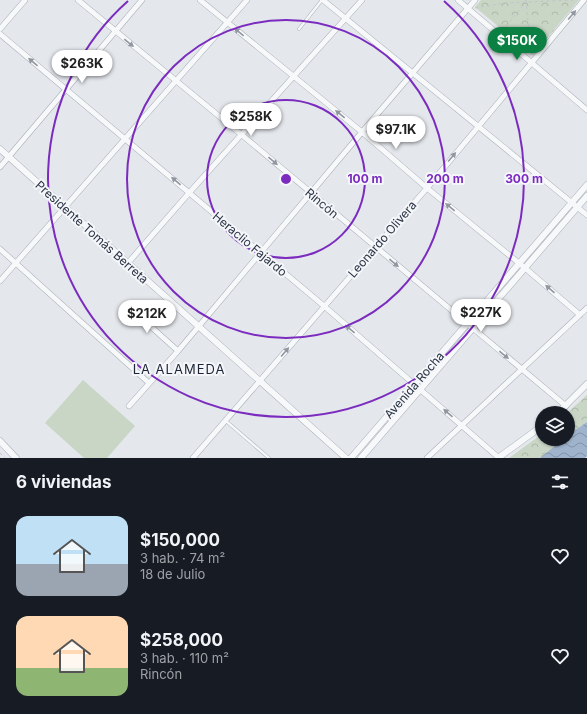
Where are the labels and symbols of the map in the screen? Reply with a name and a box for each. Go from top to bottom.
one-way arrow [567,10,576,20]
pin: $150K [489,27,545,61]
one-way arrow [234,28,244,36]
one-way arrow [124,38,135,47]
pin: $263K [54,50,110,84]
one-way arrow [28,57,38,66]
pin: $258K [223,103,279,137]
one-way arrow [335,109,346,118]
pin: $97.1K [363,116,429,150]
one-way arrow [448,152,456,163]
one-way arrow [267,157,278,166]
text: 100 m [347,171,383,186]
text: 200 m [426,171,464,186]
text: 300 m [505,171,543,186]
centre of rings [279,172,293,186]
street label: Presidente Tomás Berreta [33,177,151,287]
one-way arrow [170,177,181,186]
street label: Rincón [302,185,342,221]
street label: Leonardo Olivera [345,198,419,280]
one-way arrow [445,202,456,211]
street label: Heraclio Fajardo [210,209,290,279]
one-way arrow [388,258,399,267]
one-way arrow [545,285,556,294]
pin: $227K [453,299,509,333]
pin: $212K [119,300,175,334]
one-way arrow [344,324,355,333]
one-way arrow [281,346,290,357]
street label: Avenida Rocha [381,348,447,422]
one-way arrow [499,350,510,359]
district label: LA ALAMEDA [133,361,225,377]
one-way arrow [443,409,454,418]

